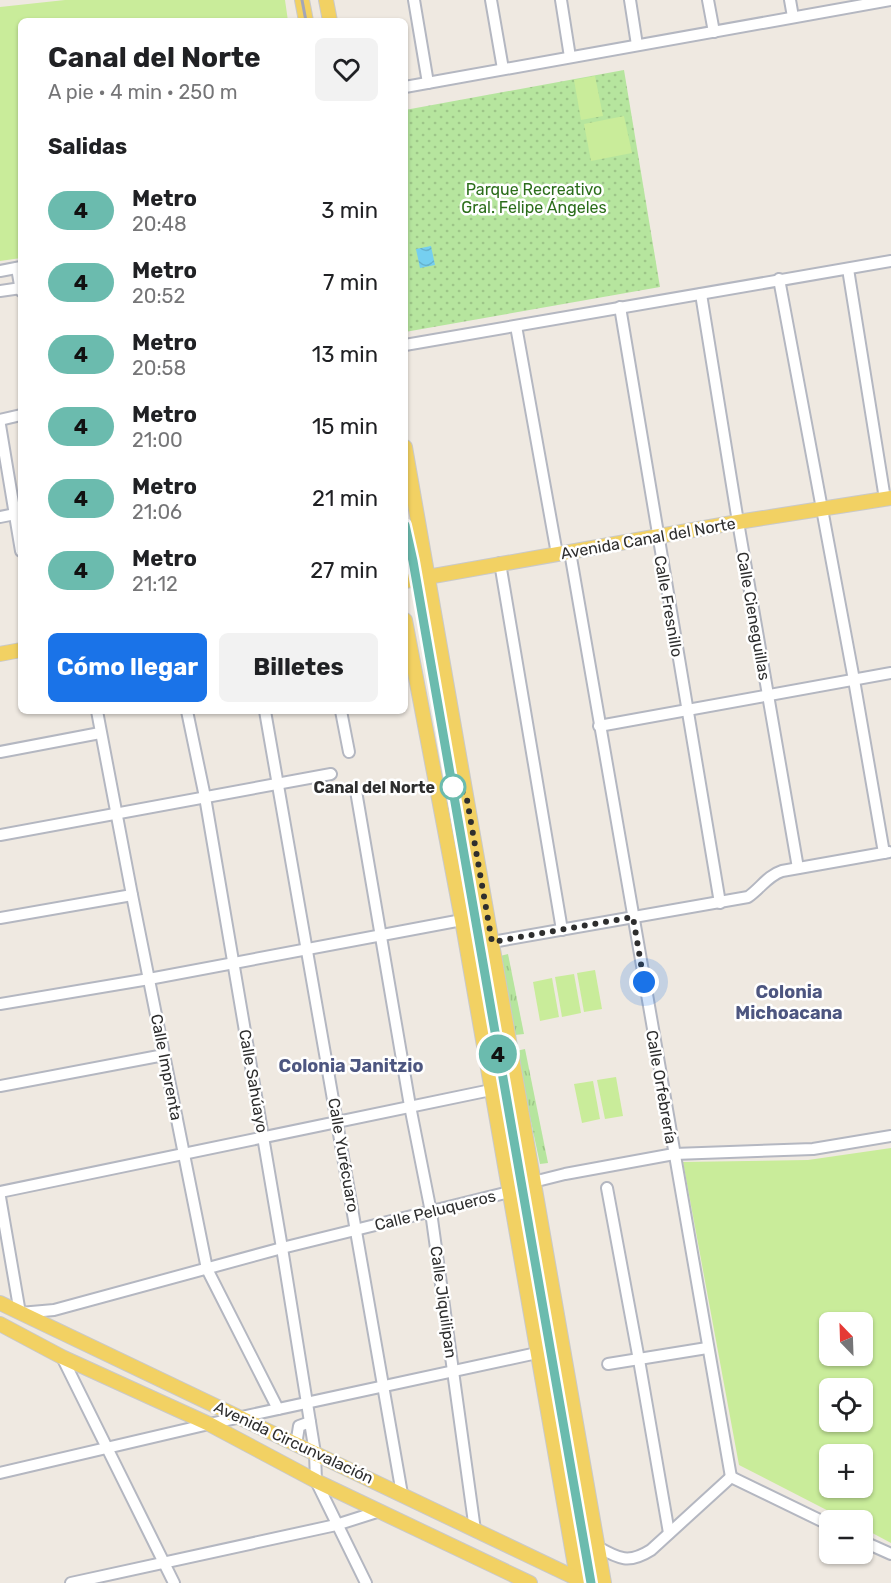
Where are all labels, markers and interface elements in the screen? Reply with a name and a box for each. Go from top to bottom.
button: heart [315,38,378,101]
text: Canal del Norte [48,41,261,74]
text: A pie · 4 min · 250 m [48,80,238,104]
text: Salidas [48,133,127,160]
park label: Parque Recreativo Gral. Felipe Ángeles [461,180,607,217]
text: Metro [132,185,197,212]
text: 3 min [321,197,378,224]
text: 4 [74,198,88,223]
text: 20:48 [132,212,187,236]
text: Metro [132,257,197,284]
text: 7 min [323,269,378,296]
text: 4 [74,270,88,295]
text: 20:52 [132,284,185,308]
text: Metro [132,329,197,356]
text: 13 min [312,341,378,368]
text: 4 [74,342,88,367]
text: 20:58 [132,356,186,380]
text: Metro [132,401,197,428]
text: 15 min [312,413,378,440]
text: 4 [74,414,88,439]
text: 21:00 [132,428,183,452]
text: Metro [132,473,197,500]
text: 21 min [312,485,378,512]
text: 4 [74,486,88,511]
text: 21:06 [132,500,182,524]
street label: Avenida Canal del Norte [559,514,737,563]
text: Metro [132,545,197,572]
street label: Calle Cieneguillas [733,550,774,682]
street label: Calle Fresnillo [650,554,687,658]
text: 27 min [310,557,378,584]
text: 4 [74,558,88,583]
text: 21:12 [132,572,178,596]
button: Cómo llegar [48,633,207,702]
button: Billetes [219,633,378,702]
marker: Canal del Norte [440,774,466,800]
place label: Canal del Norte [314,778,435,797]
your location [629,967,659,997]
district label: Colonia Michoacana [735,981,843,1024]
street label: Calle Imprenta [147,1012,186,1122]
street label: Calle Sahúayo [235,1028,272,1134]
street label: Calle Orfebrería [642,1029,681,1145]
line badge: 4 [478,1034,518,1074]
text: 4 [491,1042,505,1067]
district label: Colonia Janitzio [279,1055,423,1077]
street label: Calle Yurécuaro [324,1096,363,1214]
street label: Calle Peluqueros [373,1186,498,1235]
street label: Calle Jiquilipan [426,1245,461,1359]
north arrow [819,1312,873,1366]
map controls [819,1312,873,1564]
button: locate [819,1378,873,1432]
street label: Avenida Circunvalación [211,1397,376,1488]
button: + [819,1444,873,1498]
button: − [819,1510,873,1564]

